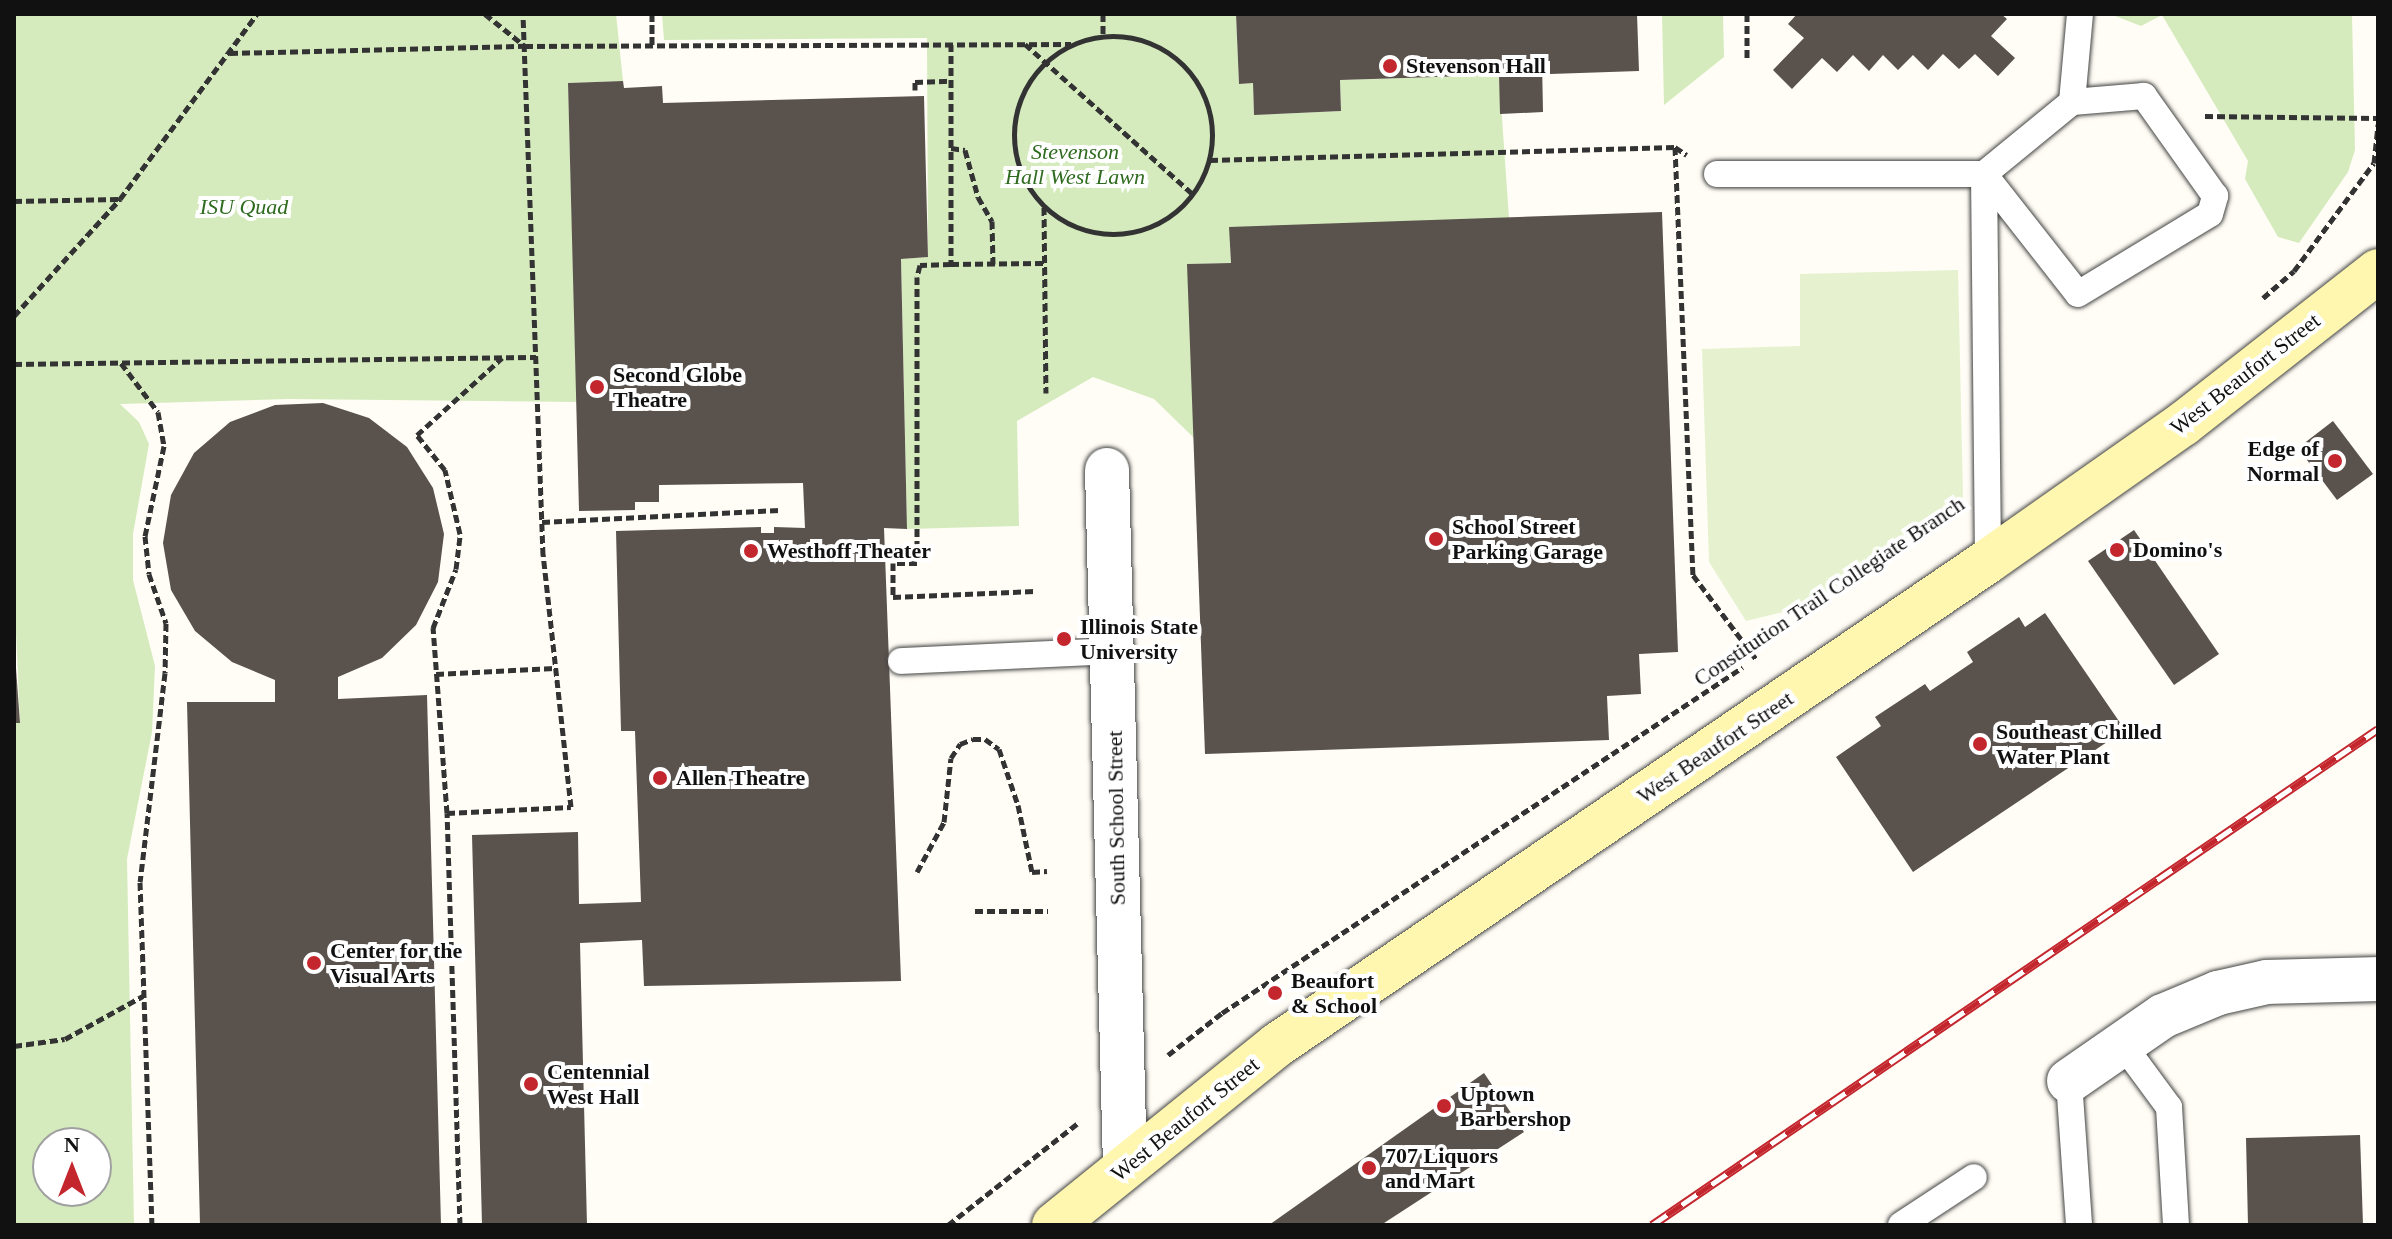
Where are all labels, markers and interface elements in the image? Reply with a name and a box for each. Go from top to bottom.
place label: Stevenson Hall [1406,53,1546,79]
marker: Stevenson Hall [1381,57,1399,75]
park label: Stevenson Hall West Lawn [1005,138,1145,190]
park label: ISU Quad [200,194,288,220]
street label: West Beaufort Street [2165,307,2325,441]
place label: Second Globe Theatre [613,361,742,412]
marker: Second Globe Theatre [588,378,606,396]
place label: Edge of Normal [2247,435,2319,486]
marker: Edge of Normal [2326,452,2344,470]
street label: Constitution Trail Collegiate Branch [1688,490,1970,692]
place label: School Street Parking Garage [1452,513,1603,564]
marker: School Street Parking Garage [1427,530,1445,548]
place label: Domino's [2133,537,2222,563]
place label: Westhoff Theater [767,538,931,564]
marker: Domino's [2108,541,2126,559]
marker: Westhoff Theater [742,542,760,560]
place label: Illinois State University [1080,613,1198,664]
marker: Illinois State University [1055,630,1073,648]
street label: West Beaufort Street [1632,685,1798,809]
place label: Southeast Chilled Water Plant [1996,718,2162,770]
street label: South School Street [1101,730,1131,906]
marker: Southeast Chilled Water Plant [1971,735,1989,753]
place label: Allen Theatre [676,765,806,791]
marker: Allen Theatre [651,769,669,787]
place label: Center for the Visual Arts [330,937,463,988]
marker: Center for the Visual Arts [305,954,323,972]
place label: Beaufort & School [1291,967,1377,1018]
marker: Beaufort & School [1266,984,1284,1002]
street label: West Beaufort Street [1106,1051,1264,1187]
place label: Centennial West Hall [547,1058,650,1110]
marker: Centennial West Hall [522,1075,540,1093]
place label: Uptown Barbershop [1460,1080,1571,1132]
marker: Uptown Barbershop [1435,1097,1453,1115]
north arrow [32,1127,112,1207]
text: N [64,1132,80,1157]
place label: 707 Liquors and Mart [1385,1142,1498,1194]
marker: 707 Liquors and Mart [1360,1159,1378,1177]

